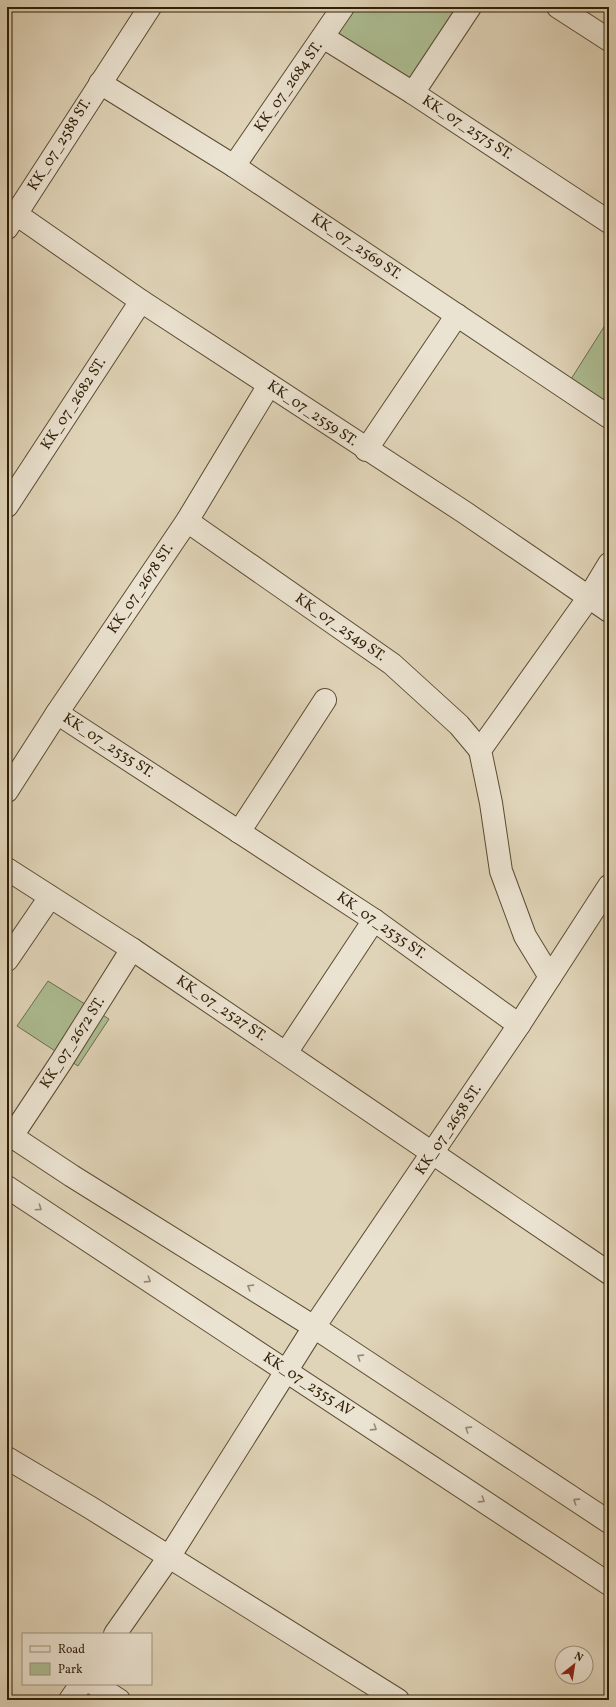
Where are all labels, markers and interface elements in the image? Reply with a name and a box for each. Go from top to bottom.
street label: KK_07_2684 ST. [250,37,328,137]
street label: KK_07_2575 ST. [417,91,517,165]
street label: KK_07_2588 ST. [23,95,97,195]
street label: KK_07_2569 ST. [306,209,406,285]
street label: KK_07_2682 ST. [36,354,112,454]
street label: KK_07_2559 ST. [263,376,361,452]
street label: KK_07_2678 ST. [103,540,179,638]
street label: KK_07_2549 ST. [290,589,390,667]
street label: KK_07_2535 ST. [58,709,158,783]
street label: KK_07_2535 ST. [332,887,430,965]
street label: KK_07_2527 ST. [172,971,270,1047]
street label: KK_07_2672 ST. [35,993,111,1093]
street label: KK_07_2658 ST. [411,1080,487,1180]
one-way arrow [35,1203,42,1210]
one-way arrow [144,1275,151,1283]
one-way arrow [247,1285,254,1292]
street label: KK_07_2355 AV [258,1348,358,1422]
one-way arrow [357,1355,364,1362]
one-way arrow [369,1423,376,1430]
one-way arrow [465,1426,472,1434]
one-way arrow [478,1495,485,1503]
one-way arrow [574,1498,581,1505]
legend [22,1633,152,1685]
text: Road [58,1642,85,1658]
north arrow [554,1645,594,1685]
text: N [571,1649,585,1666]
text: Park [58,1662,83,1678]

